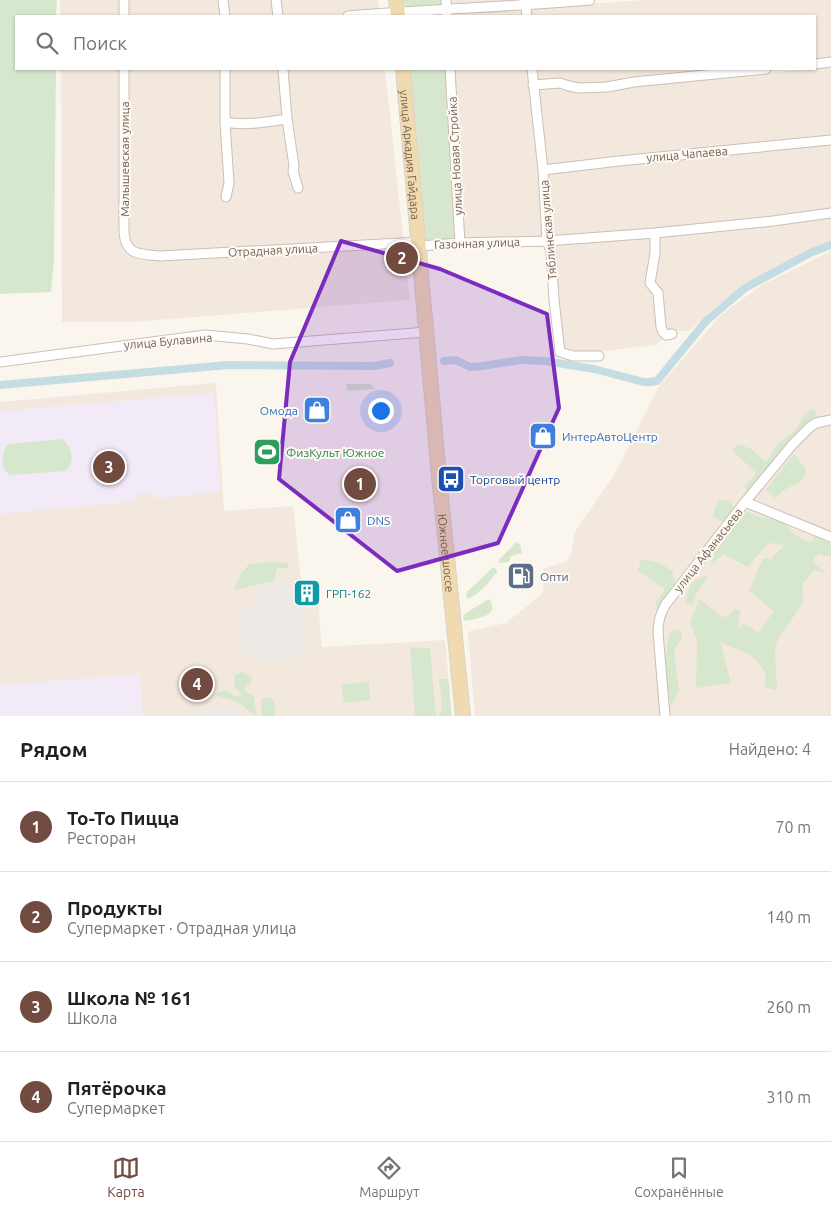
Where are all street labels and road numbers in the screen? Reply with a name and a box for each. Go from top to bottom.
street label: улица Аркадия Гайдара [398,89,423,220]
street label: улица Новая Стройка [445,96,465,216]
street label: Малышевская улица [118,101,131,217]
street label: улица Чапаева [646,144,728,164]
street label: Тяблинская улица [537,179,559,281]
street label: Газонная улица [434,235,520,251]
street label: Отрадная улица [228,241,318,259]
street label: улица Булавина [123,331,213,351]
street label: улица Афанасьева [671,505,745,595]
street label: Южное шоссе [436,513,457,593]

